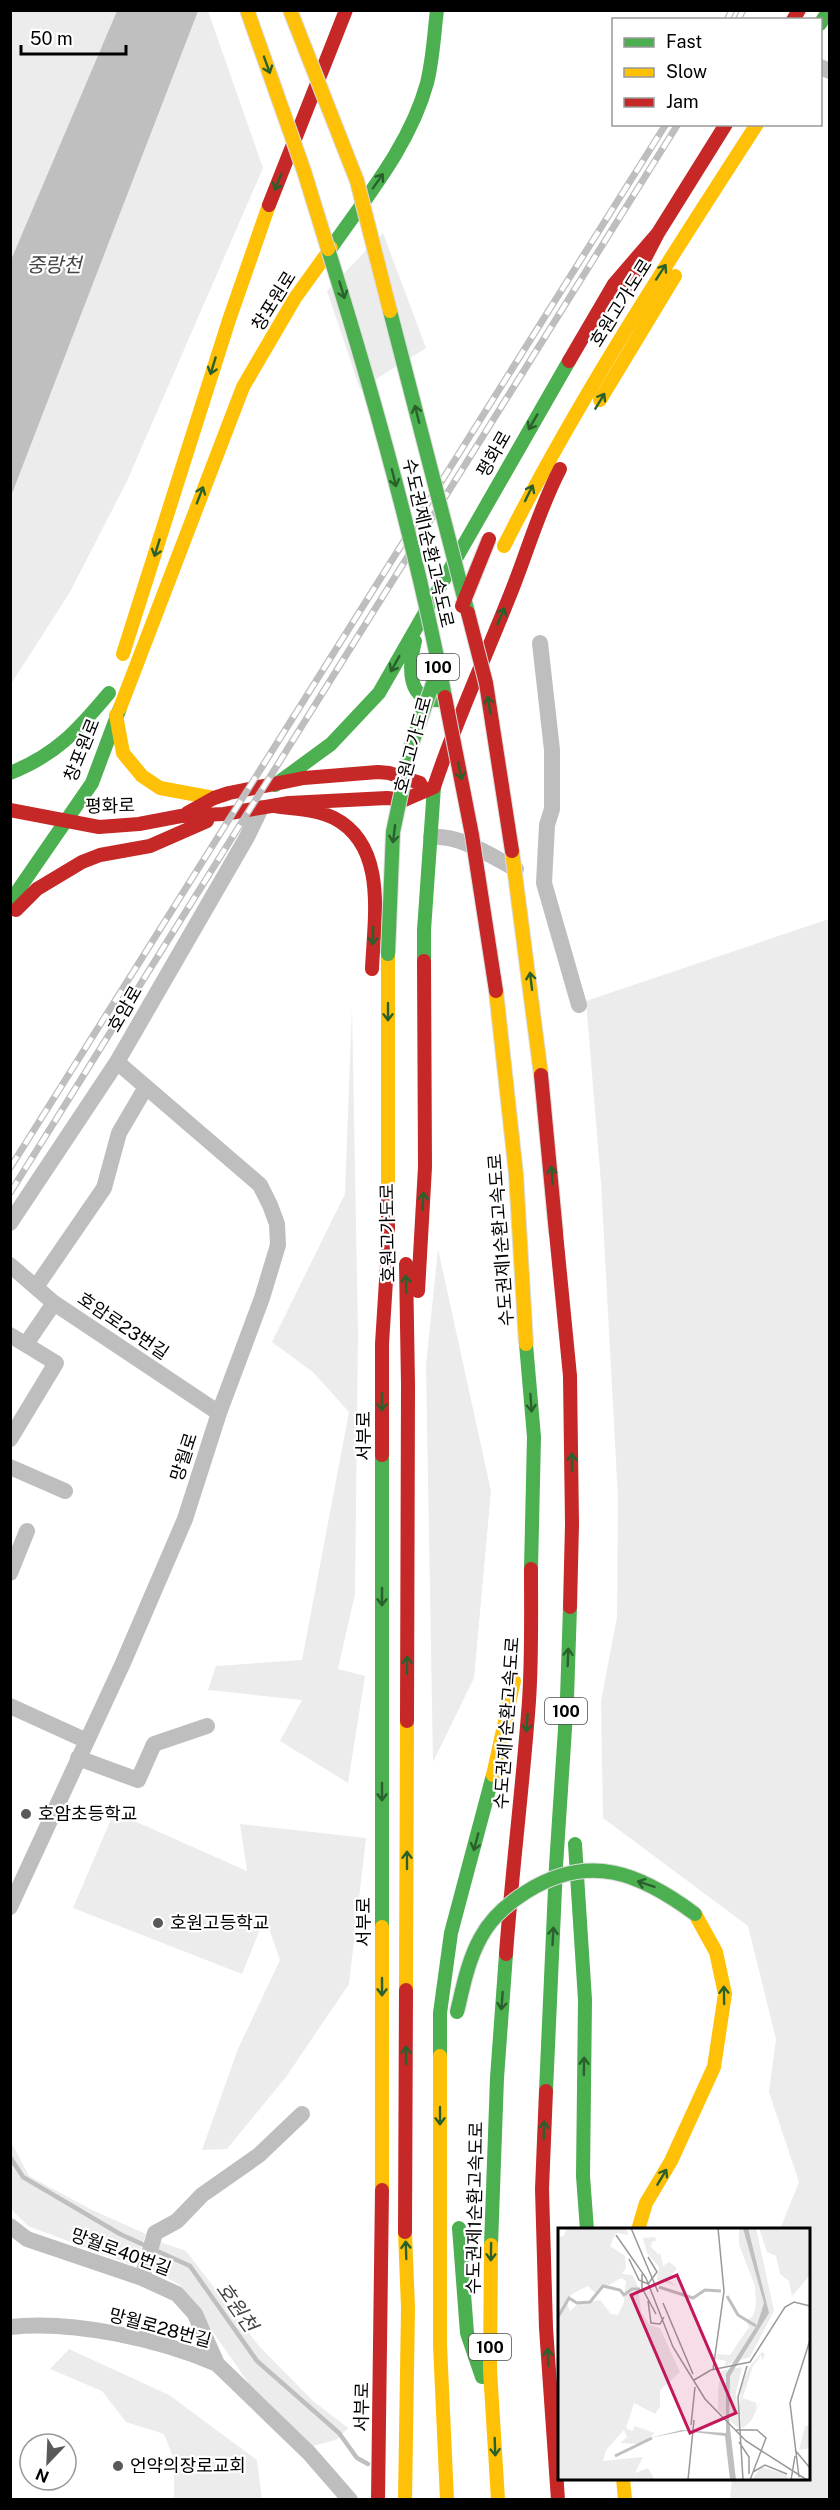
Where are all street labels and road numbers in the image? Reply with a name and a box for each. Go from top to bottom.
street label: 호원고가도로 [585,255,656,350]
street label: 창포원로 [247,267,300,334]
street label: 평화로 [472,427,515,481]
street label: 수도권제1순환고속도로 [399,456,458,630]
road number: 100 [417,654,459,680]
street label: 호원고가도로 [390,694,436,796]
street label: 창포원로 [59,715,104,784]
street label: 평화로 [85,795,135,816]
street label: 호암로 [103,982,146,1036]
street label: 수도권제1순환고속도로 [484,1153,517,1327]
street label: 호원고가도로 [376,1183,399,1283]
street label: 호암로23번길 [74,1288,173,1364]
street label: 서부로 [353,1411,374,1461]
street label: 망월로 [166,1430,201,1484]
street label: 수도권제1순환고속도로 [490,1636,523,1810]
road number: 100 [545,1698,587,1724]
street label: 서부로 [353,1897,374,1947]
street label: 수도권제1순환고속도로 [462,2121,487,2295]
street label: 망월로40번길 [68,2224,174,2279]
street label: 망월로28번길 [107,2304,214,2351]
road number: 100 [469,2334,511,2360]
street label: 서부로 [351,2382,372,2432]

